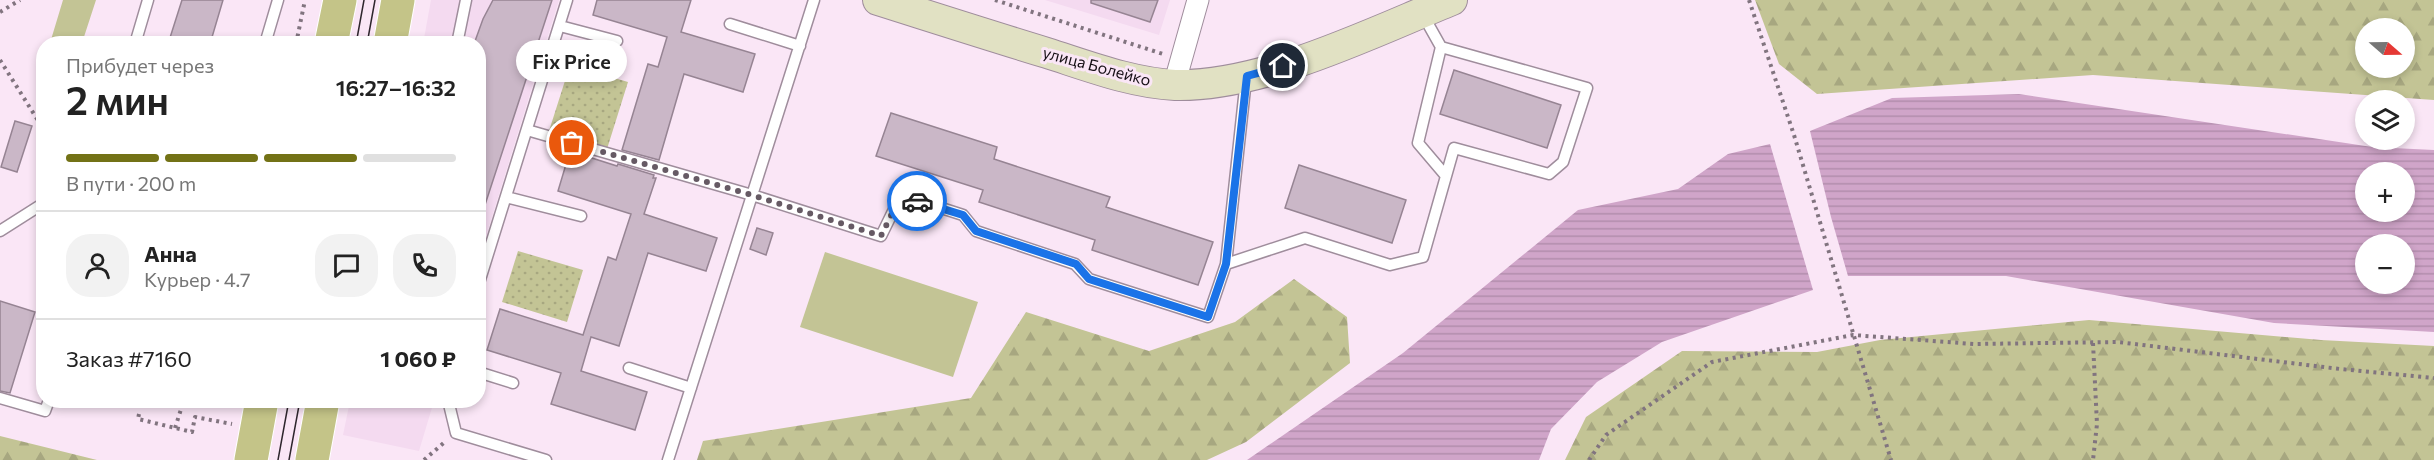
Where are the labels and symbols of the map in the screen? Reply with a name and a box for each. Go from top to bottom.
north arrow [2355,18,2415,78]
pin [1257,40,1308,91]
callout: Fix Price [516,41,628,83]
street label: улица Болейко [1041,42,1153,89]
pin [546,117,597,168]
courier [887,171,947,231]

